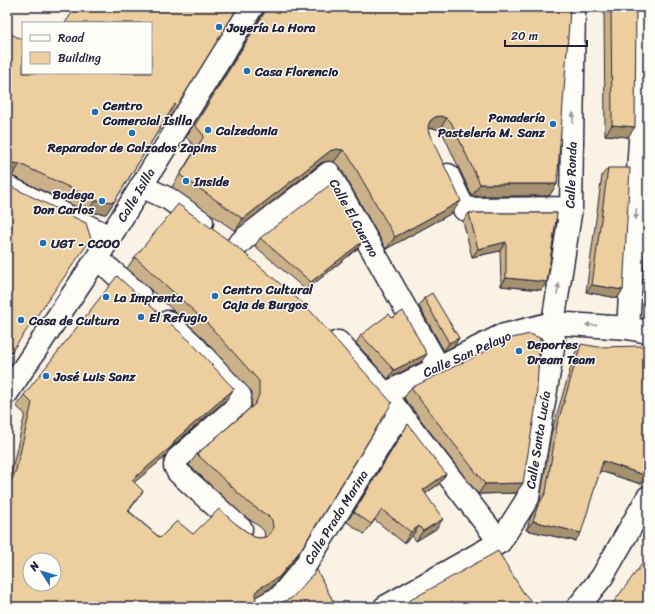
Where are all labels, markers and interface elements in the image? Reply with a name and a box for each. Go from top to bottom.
place label: Joyería La Hora [226,16,316,39]
legend [22,22,152,74]
marker: Joyería La Hora [214,22,224,32]
scale bar [505,22,587,48]
text: 20 m [511,25,538,47]
text: Road [58,27,85,49]
text: Building [58,47,101,69]
place label: Casa Florencio [254,60,339,83]
marker: Casa Florencio [242,66,252,76]
place label: Centro Comercial Isilla [102,94,193,132]
place label: Panadería Pastelería M. Sanz [438,106,546,144]
marker: Centro Comercial Isilla [90,107,100,117]
one-way arrow [569,112,576,124]
place label: Calzedonia [215,119,278,142]
marker: Panadería Pastelería M. Sanz [548,119,558,129]
marker: Calzedonia [203,125,213,135]
marker: Reparador de Calzados Zapins [127,128,137,138]
place label: Reparador de Calzados Zapins [47,136,217,159]
street label: Calle Ronda [558,141,584,209]
street label: Calle Isilla [111,163,162,227]
place label: Inside [193,170,230,193]
street label: Calle El Cuerno [323,174,385,262]
marker: Inside [181,176,191,186]
place label: Bodega Don Carlos [33,183,95,221]
marker: Bodega Don Carlos [97,196,107,206]
one-way arrow [632,208,639,220]
place label: UGT - CCOO [51,232,121,255]
marker: UGT - CCOO [38,238,48,248]
place label: Centro Cultural Caja de Burgos [222,278,314,316]
one-way arrow [556,283,562,295]
place label: La Imprenta [114,286,184,309]
marker: Centro Cultural Caja de Burgos [210,291,220,301]
marker: La Imprenta [101,292,111,302]
place label: El Refugio [149,306,208,329]
place label: Casa de Cultura [28,309,120,332]
marker: El Refugio [136,312,146,322]
marker: Casa de Cultura [16,315,26,325]
one-way arrow [585,322,597,329]
street label: Calle San Pelayo [419,324,515,384]
place label: Deportes Dream Team [527,333,595,371]
marker: Deportes Dream Team [514,346,524,356]
place label: José Luis Sanz [53,365,136,388]
marker: José Luis Sanz [41,371,51,381]
street label: Calle Santa Lucía [519,389,557,491]
street label: Calle Prado Marina [298,465,375,569]
north arrow [22,552,62,592]
text: N [24,557,45,576]

